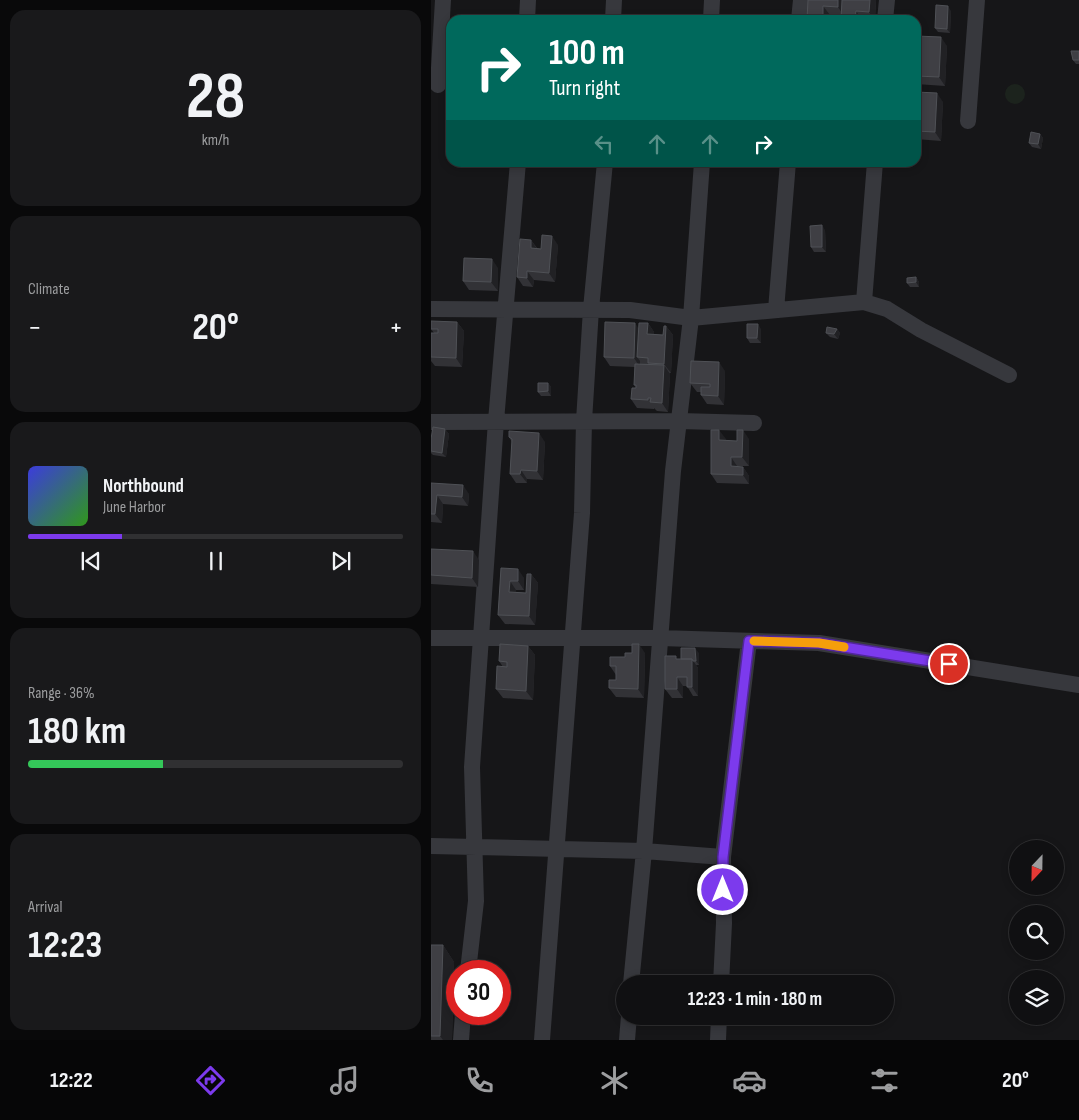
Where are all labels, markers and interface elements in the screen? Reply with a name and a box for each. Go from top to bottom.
text: 100 m [549,32,625,75]
icon: right [466,35,531,100]
text: 28 [186,59,245,137]
text: Turn right [549,75,620,102]
icon: left [590,130,618,158]
icon: ahead [643,130,671,158]
icon: ahead [696,130,724,158]
icon: right [749,130,777,158]
text: km/h [202,131,229,150]
text: Climate [28,280,70,299]
text: 20° [192,305,239,350]
text: − [28,311,42,344]
text: + [389,311,403,344]
text: Northbound [103,475,184,498]
text: June Harbor [103,498,166,517]
icon: previous [77,547,105,575]
icon: pause [202,547,230,575]
icon: next [327,547,355,575]
pin [928,643,970,685]
icon: arrive [935,650,963,678]
text: Range · 36% [28,684,95,703]
text: 180 km [28,709,126,754]
north arrow [1009,840,1063,895]
map controls [1009,840,1064,1025]
position arrow [696,863,748,915]
text: Arrival [28,898,62,917]
button: search [1009,905,1064,960]
text: 12:23 [28,923,102,968]
speed limit sign: 30 [446,960,511,1025]
button: layers [1009,970,1064,1025]
text: 12:23 · 1 min · 180 m [688,988,822,1011]
icon: directions [193,1063,228,1098]
icon: music [327,1063,362,1098]
icon: phone [462,1063,497,1098]
icon: climate [597,1063,632,1098]
icon: car [732,1063,767,1098]
icon: filters [867,1063,902,1098]
text: 12:22 [50,1067,93,1094]
text: 20° [1002,1067,1029,1094]

